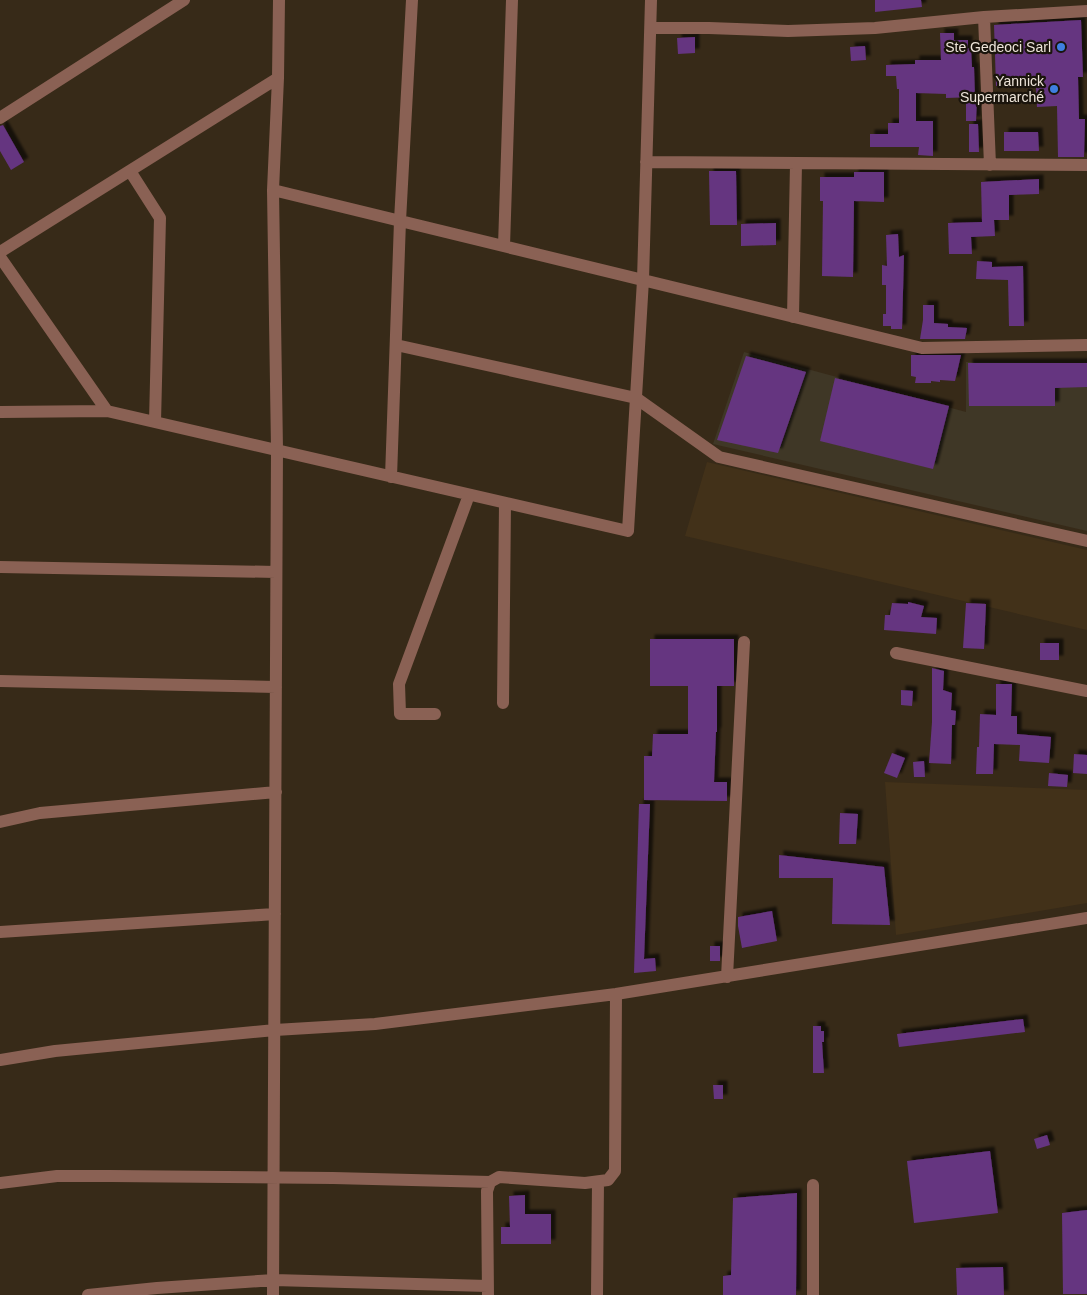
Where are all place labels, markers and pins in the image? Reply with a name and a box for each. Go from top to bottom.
place label: Ste Gedeoci Sarl [945,39,1051,55]
marker: Ste Gedeoci Sarl [1055,41,1067,53]
place label: Yannick Supermarché [960,73,1045,105]
marker: Yannick Supermarché [1048,83,1060,95]

